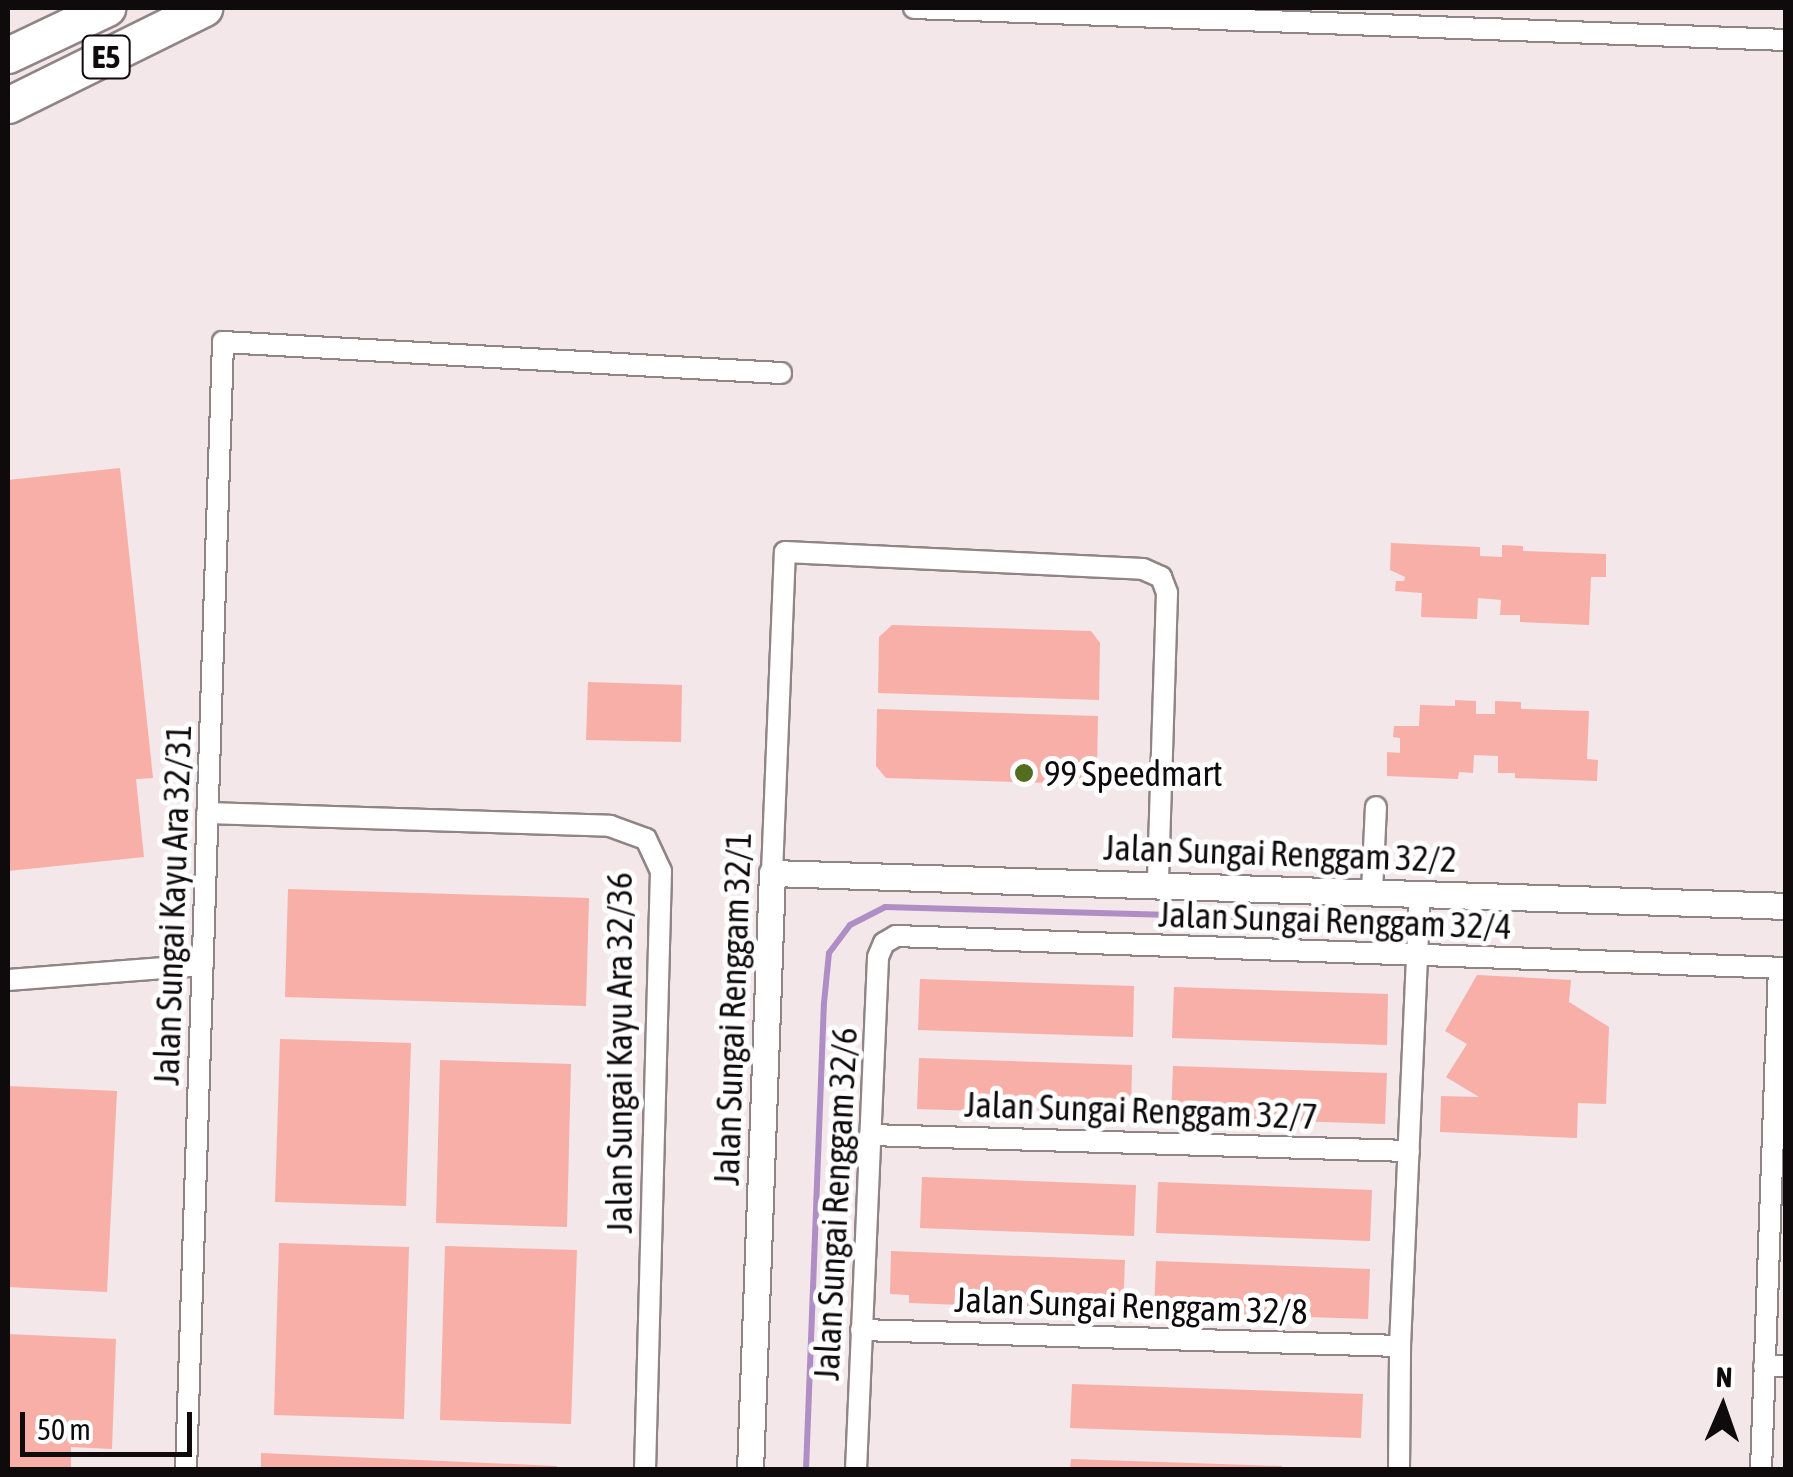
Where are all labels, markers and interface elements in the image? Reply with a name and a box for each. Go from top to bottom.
road number: E5 [81,30,131,84]
street label: Jalan Sungai Kayu Ara 32/31 [145,724,199,1086]
place label: 99 Speedmart [1044,752,1223,794]
marker: 99 Speedmart [1013,762,1035,784]
street label: Jalan Sungai Renggam 32/2 [1103,826,1457,880]
street label: Jalan Sungai Renggam 32/1 [705,832,759,1186]
street label: Jalan Sungai Kayu Ara 32/36 [598,872,640,1234]
street label: Jalan Sungai Renggam 32/4 [1158,893,1512,947]
street label: Jalan Sungai Renggam 32/6 [805,1026,865,1382]
street label: Jalan Sungai Renggam 32/7 [964,1083,1318,1137]
street label: Jalan Sungai Renggam 32/8 [954,1278,1308,1332]
north arrow [1673,1357,1773,1457]
text: N [1715,1361,1733,1393]
scale bar [25,1392,198,1454]
text: 50 m [37,1412,91,1446]

